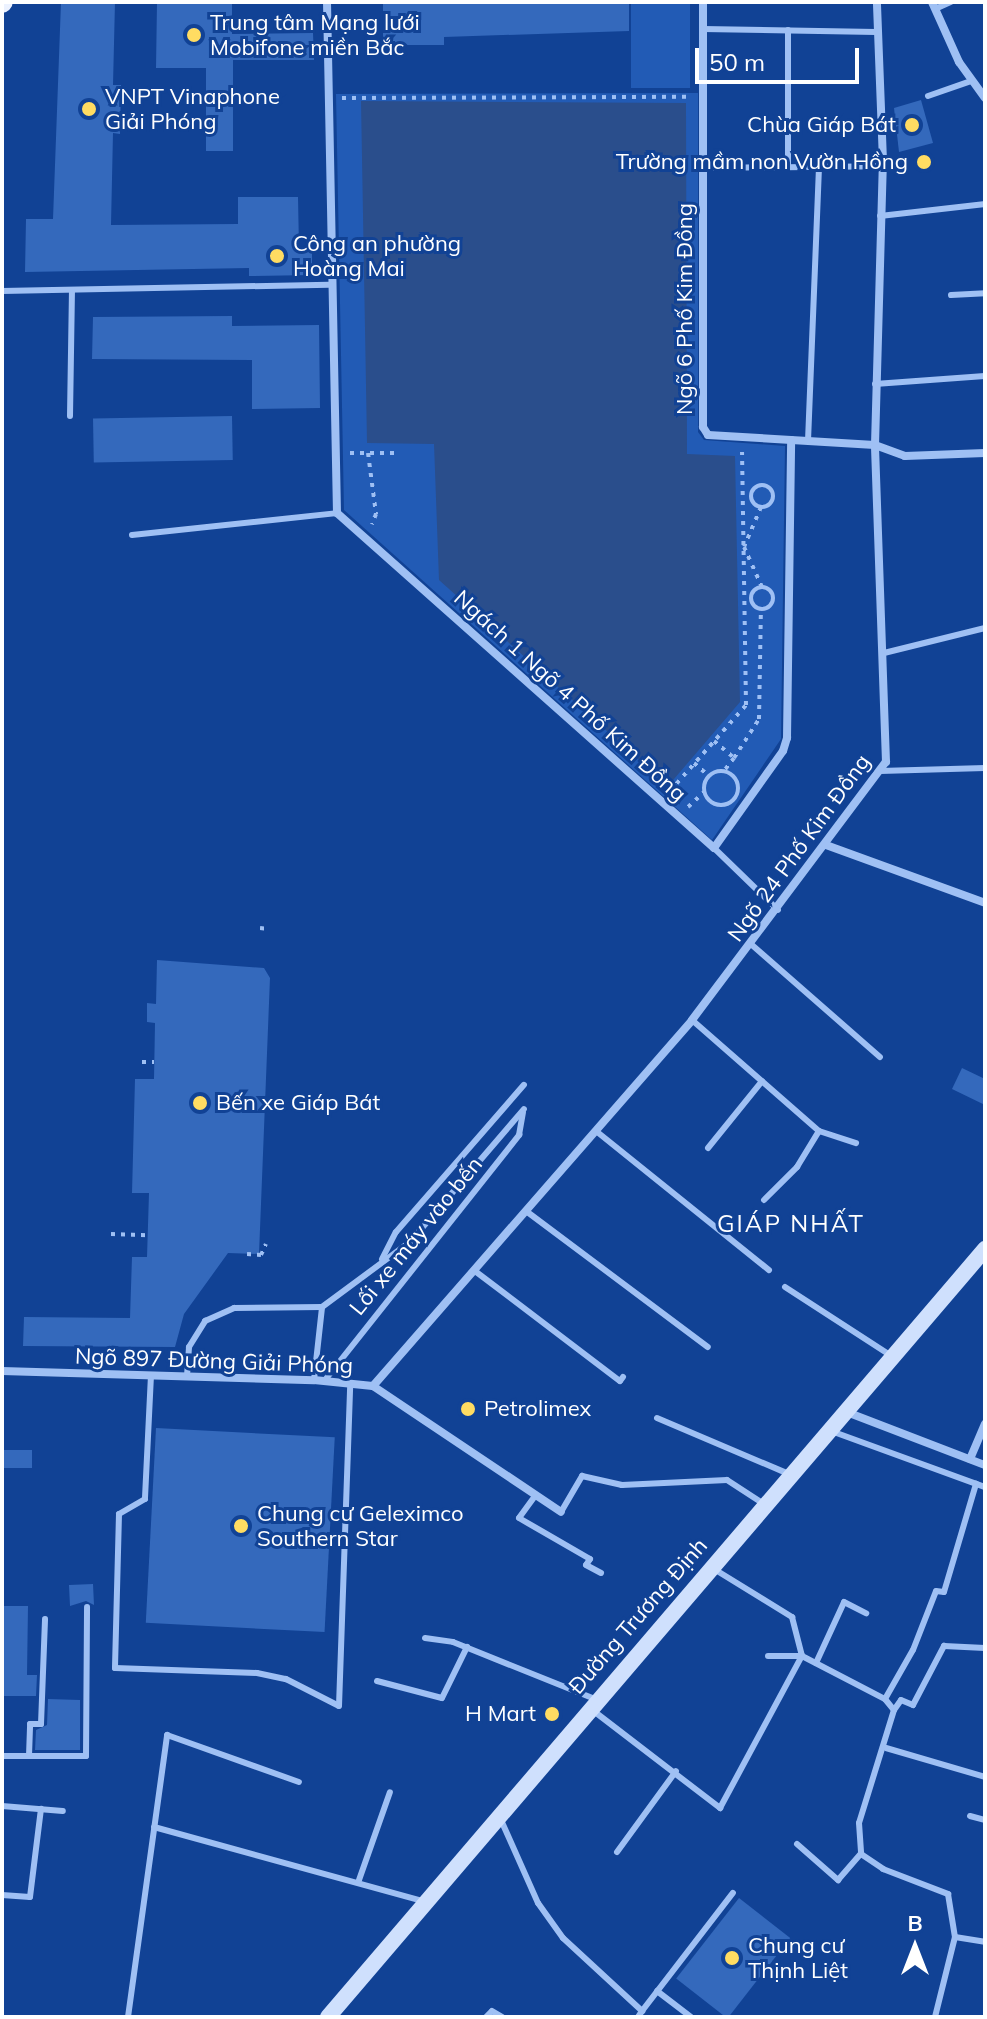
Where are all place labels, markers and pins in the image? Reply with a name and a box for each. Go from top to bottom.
place label: Trung tâm Mạng lưới Mobifone miền Bắc [210,9,420,60]
marker: Trung tâm Mạng lưới Mobifone miền Bắc [185,26,203,44]
place label: VNPT Vinaphone Giải Phóng [105,83,280,134]
marker: VNPT Vinaphone Giải Phóng [80,100,98,118]
place label: Chùa Giáp Bát [747,112,896,138]
marker: Chùa Giáp Bát [903,116,921,134]
place label: Trường mầm non Vườn Hồng [616,149,908,175]
marker: Trường mầm non Vườn Hồng [915,153,933,171]
place label: Công an phường Hoàng Mai [293,230,461,282]
marker: Công an phường Hoàng Mai [268,247,286,265]
place label: Bến xe Giáp Bát [216,1090,380,1116]
marker: Bến xe Giáp Bát [191,1094,209,1112]
place label: Petrolimex [484,1396,591,1422]
marker: Petrolimex [459,1400,477,1418]
place label: Chung cư Geleximco Southern Star [257,1500,464,1552]
marker: Chung cư Geleximco Southern Star [232,1517,250,1535]
place label: H Mart [465,1701,536,1727]
marker: H Mart [543,1705,561,1723]
place label: Chung cư Thịnh Liệt [748,1932,848,1984]
marker: Chung cư Thịnh Liệt [723,1949,741,1967]

